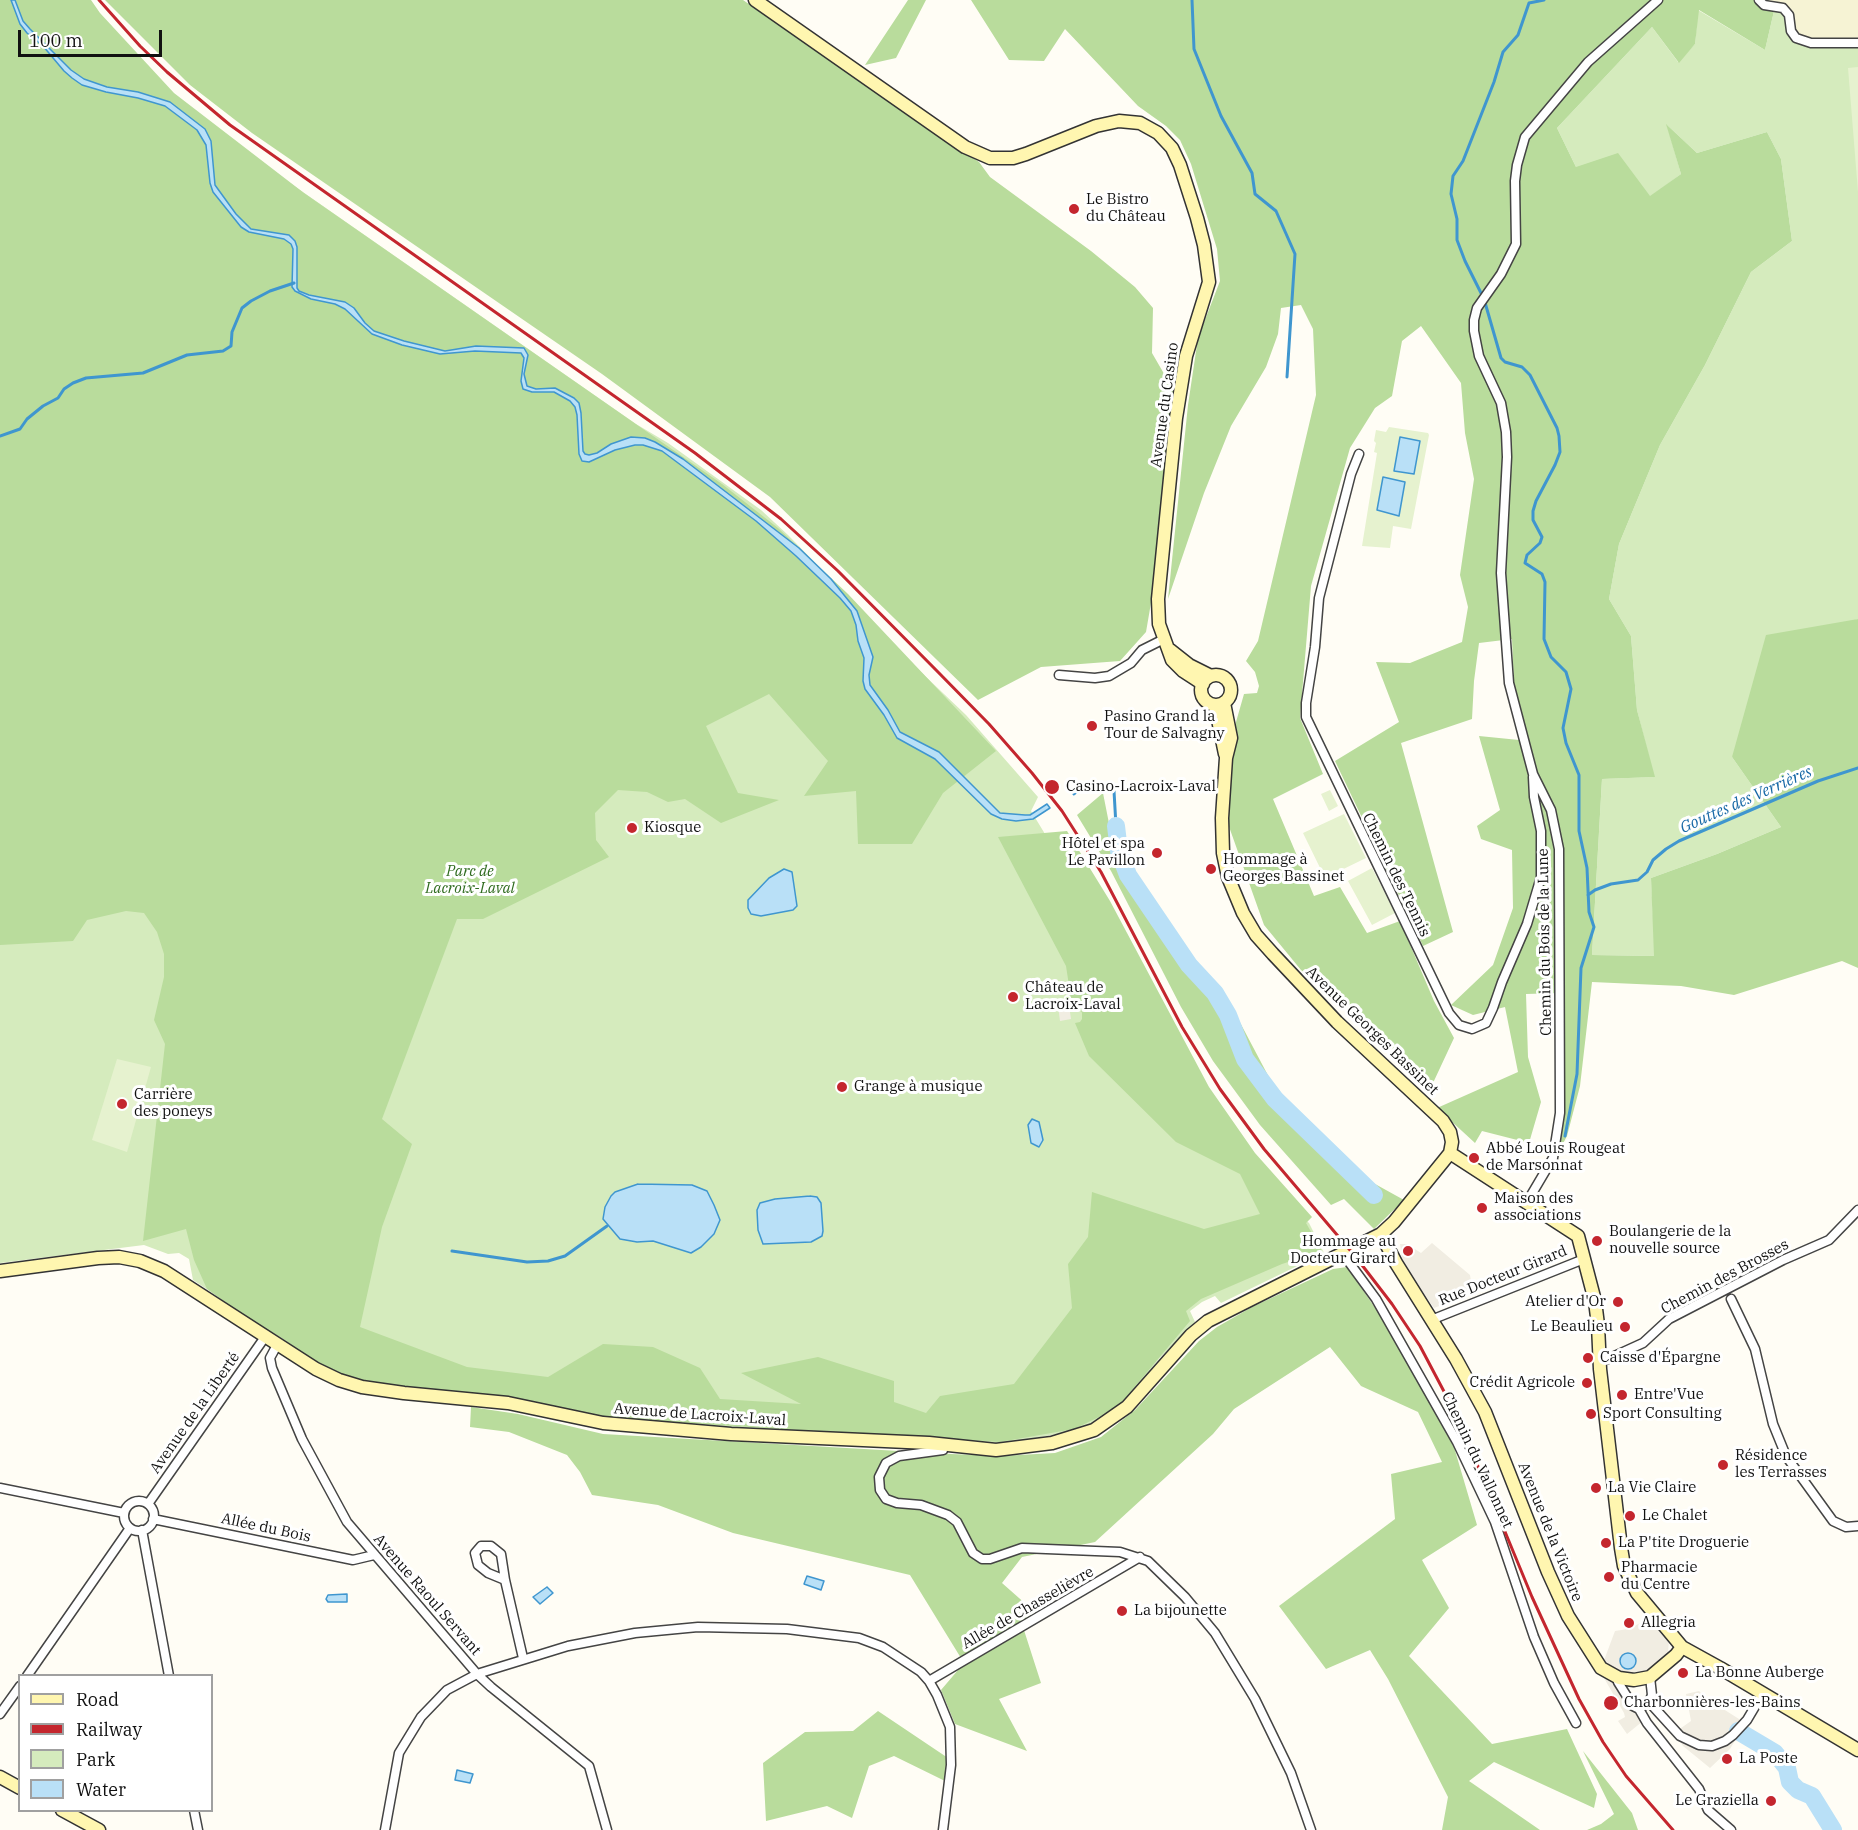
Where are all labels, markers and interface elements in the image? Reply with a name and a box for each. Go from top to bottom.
scale bar [21,18,165,56]
text: 100 m [29,29,83,52]
place label: Le Bistro du Château [1086,191,1166,226]
marker: Le Bistro du Château [1067,202,1081,216]
street label: Avenue du Casino [1147,341,1183,469]
place label: Pasino Grand la Tour de Salvagny [1104,708,1225,743]
marker: Pasino Grand la Tour de Salvagny [1085,719,1099,733]
water label: Gouttes des Verrières [1677,762,1815,838]
marker: Casino-Lacroix-Laval [1043,778,1061,796]
place label: Casino-Lacroix-Laval [1066,778,1216,796]
street label: Chemin des Tennis [1358,810,1434,940]
place label: Kiosque [644,819,701,837]
marker: Kiosque [625,821,639,835]
place label: Hôtel et spa Le Pavillon [1062,835,1145,870]
marker: Hôtel et spa Le Pavillon [1150,846,1164,860]
street label: Chemin du Bois de la Lune [1534,848,1556,1036]
place label: Hommage à Georges Bassinet [1223,851,1344,886]
marker: Hommage à Georges Bassinet [1204,862,1218,876]
park label: Parc de Lacroix-Laval [425,863,515,898]
street label: Avenue Georges Bassinet [1302,963,1442,1099]
place label: Château de Lacroix-Laval [1025,979,1121,1014]
marker: Château de Lacroix-Laval [1006,990,1020,1004]
place label: Grange à musique [854,1078,982,1096]
marker: Grange à musique [835,1080,849,1094]
place label: Carrière des poneys [134,1086,213,1121]
marker: Carrière des poneys [115,1097,129,1111]
place label: Abbé Louis Rougeat de Marsonnat [1486,1140,1625,1175]
marker: Abbé Louis Rougeat de Marsonnat [1467,1151,1481,1165]
place label: Maison des associations [1494,1190,1581,1225]
marker: Maison des associations [1475,1201,1489,1215]
place label: Boulangerie de la nouvelle source [1609,1223,1731,1258]
place label: Hommage au Docteur Girard [1290,1233,1396,1268]
marker: Boulangerie de la nouvelle source [1590,1234,1604,1248]
street label: Chemin des Brosses [1658,1236,1792,1318]
street label: Rue Docteur Girard [1436,1242,1570,1310]
marker: Hommage au Docteur Girard [1401,1244,1415,1258]
place label: Atelier d'Or [1525,1293,1606,1311]
marker: Atelier d'Or [1611,1295,1625,1309]
place label: Le Beaulieu [1530,1318,1613,1336]
marker: Le Beaulieu [1618,1320,1632,1334]
street label: Avenue de la Liberté [146,1349,244,1477]
place label: Caisse d'Épargne [1600,1349,1721,1367]
marker: Caisse d'Épargne [1581,1351,1595,1365]
place label: Crédit Agricole [1470,1374,1575,1392]
marker: Crédit Agricole [1580,1376,1594,1390]
place label: Entre'Vue [1634,1386,1704,1404]
marker: Entre'Vue [1615,1388,1629,1402]
street label: Chemin du Vallonnet [1438,1389,1516,1531]
street label: Avenue de Lacroix-Laval [613,1400,787,1430]
place label: Sport Consulting [1603,1405,1722,1423]
marker: Sport Consulting [1584,1407,1598,1421]
place label: Résidence les Terrasses [1735,1447,1827,1482]
marker: Résidence les Terrasses [1716,1458,1730,1472]
street label: Avenue de la Victoire [1514,1460,1586,1604]
place label: La Vie Claire [1608,1479,1696,1497]
marker: La Vie Claire [1589,1481,1603,1495]
place label: Le Chalet [1642,1507,1708,1525]
marker: Le Chalet [1623,1509,1637,1523]
street label: Allée du Bois [220,1510,312,1546]
street label: Avenue Raoul Servant [369,1531,485,1659]
place label: La P'tite Droguerie [1618,1534,1749,1552]
marker: La P'tite Droguerie [1599,1536,1613,1550]
place label: Pharmacie du Centre [1621,1559,1698,1594]
street label: Allée de Chasselièvre [959,1563,1097,1653]
marker: Pharmacie du Centre [1602,1570,1616,1584]
place label: La bijounette [1134,1602,1227,1620]
marker: La bijounette [1115,1604,1129,1618]
place label: Allegria [1641,1614,1696,1632]
marker: Allegria [1622,1616,1636,1630]
place label: La Bonne Auberge [1695,1664,1824,1682]
marker: La Bonne Auberge [1676,1666,1690,1680]
legend [18,1674,213,1812]
text: Road [76,1688,119,1711]
marker: Charbonnières-les-Bains [1602,1694,1620,1712]
place label: Charbonnières-les-Bains [1624,1694,1801,1712]
text: Railway [76,1718,142,1741]
text: Park [76,1748,115,1771]
place label: La Poste [1739,1750,1798,1768]
marker: La Poste [1720,1752,1734,1766]
text: Water [76,1778,126,1801]
place label: Le Graziella [1675,1792,1759,1810]
marker: Le Graziella [1764,1794,1778,1808]

